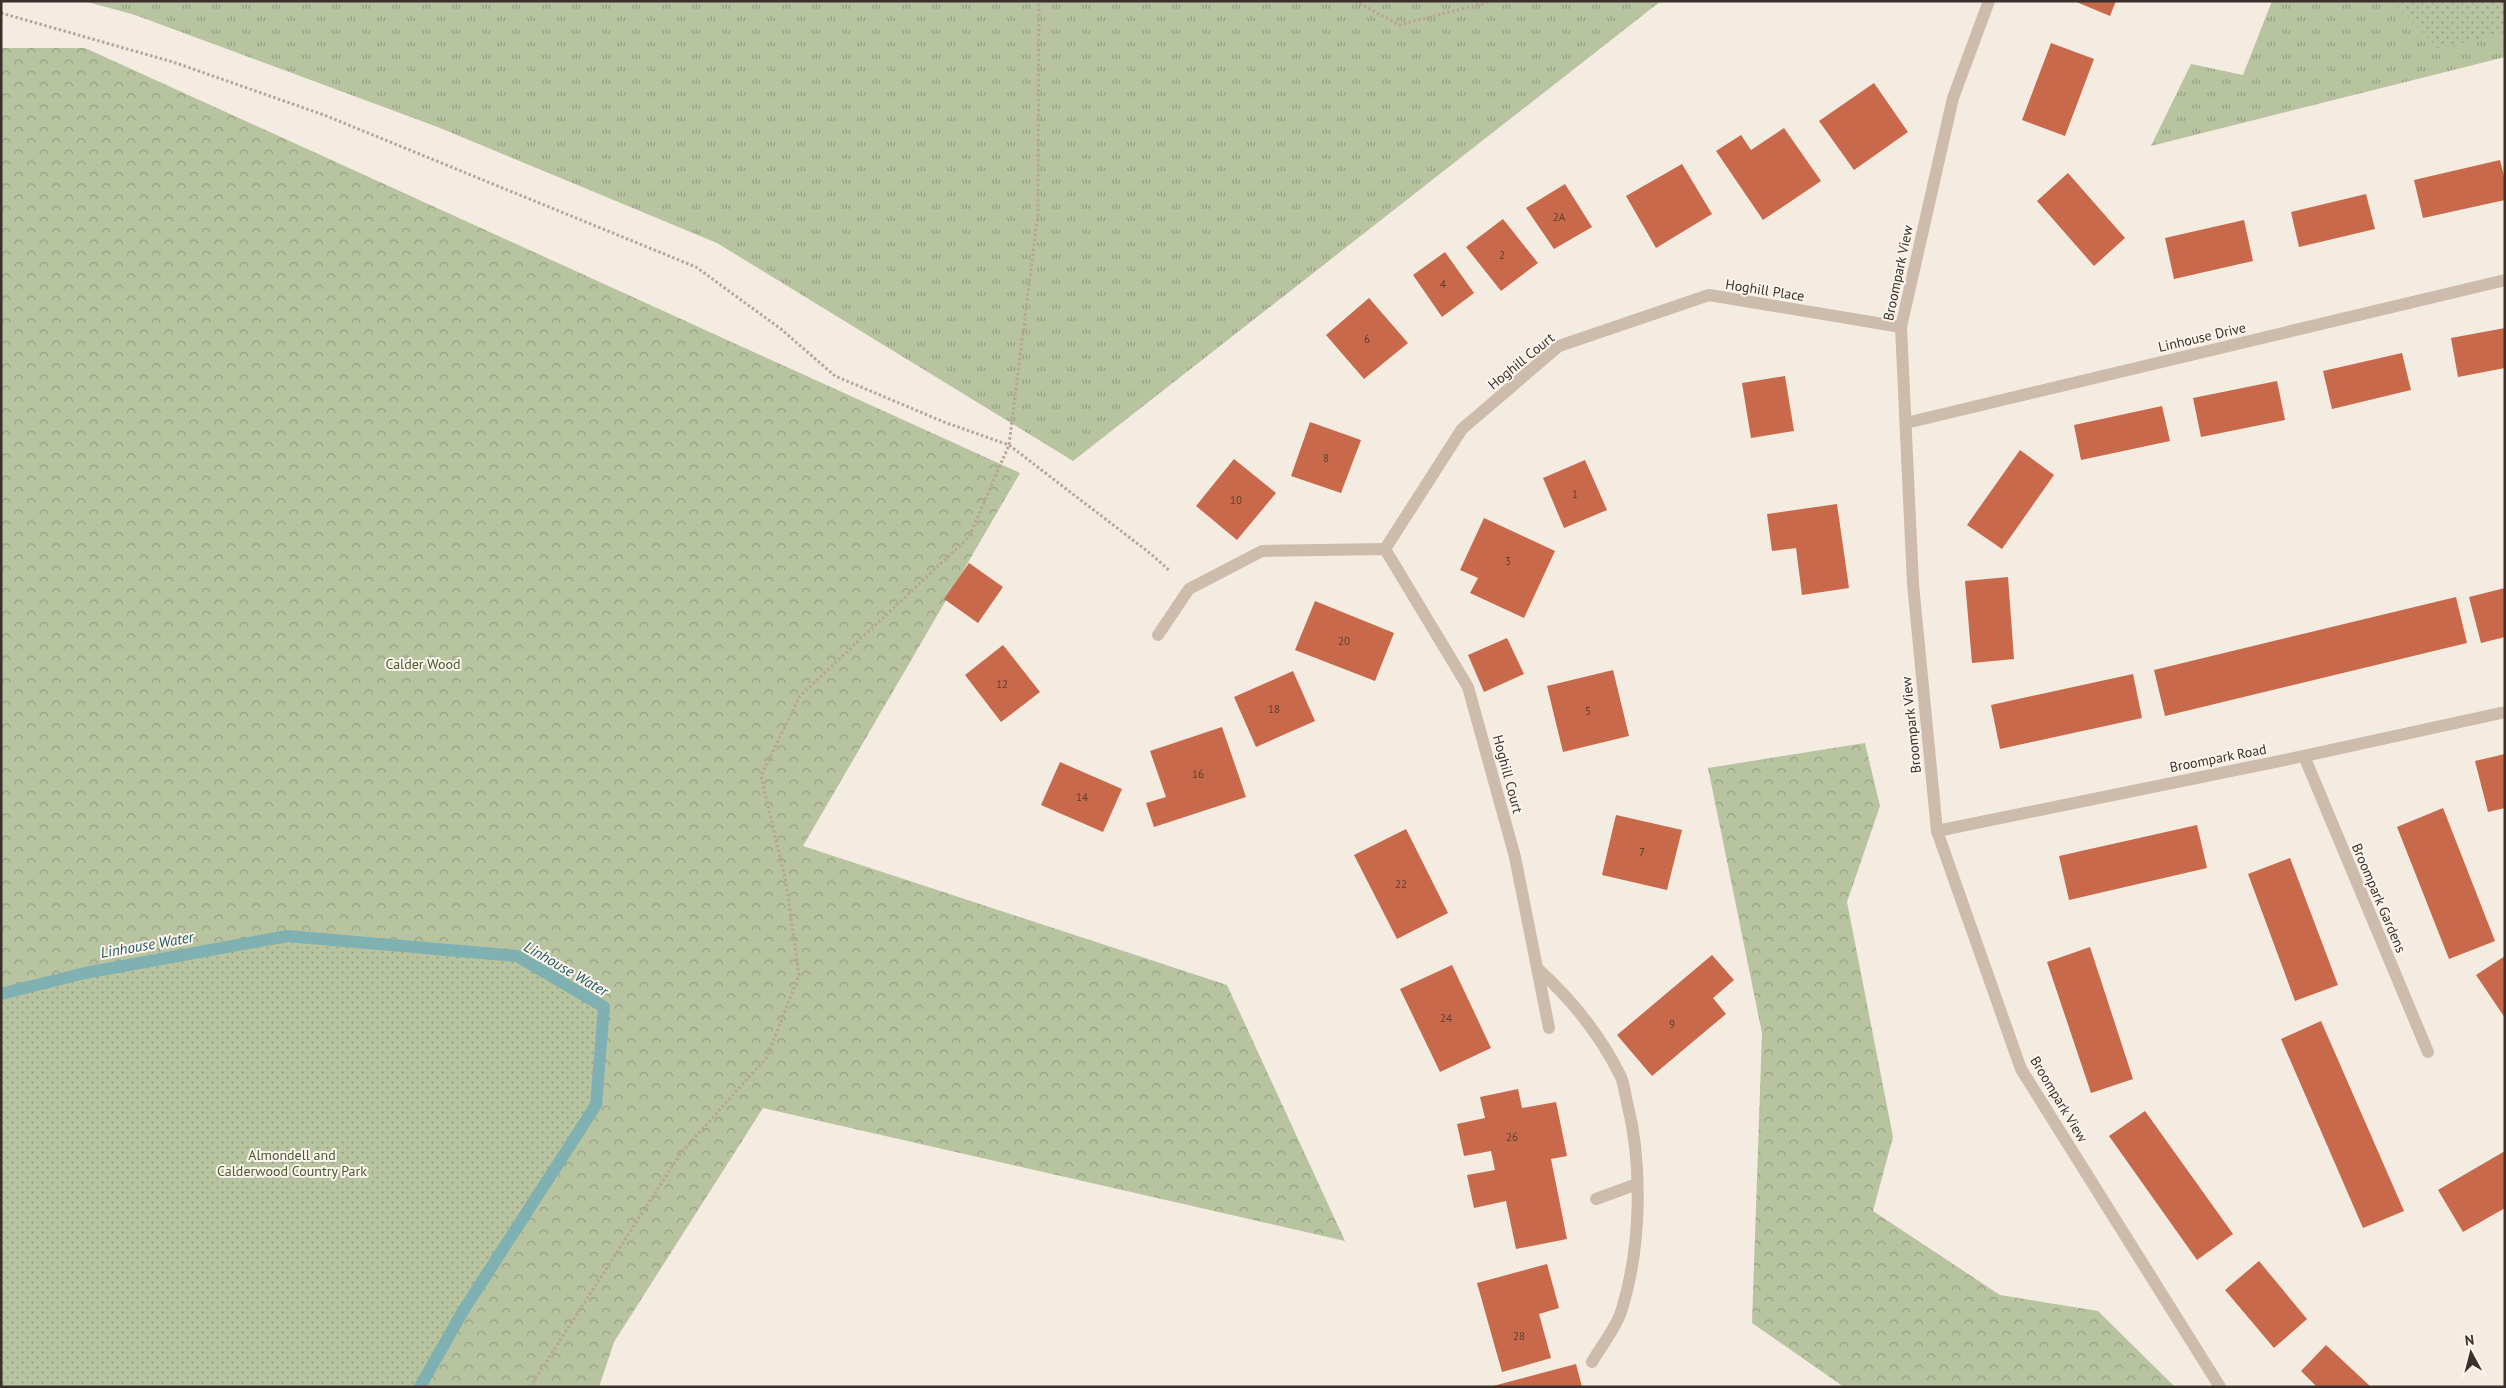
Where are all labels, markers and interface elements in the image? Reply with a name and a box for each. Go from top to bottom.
house number: 2A [1553,210,1566,224]
street label: Broompark View [1879,223,1917,322]
house number: 2 [1499,248,1505,262]
street label: Hoghill Place [1724,275,1806,305]
house number: 4 [1440,277,1446,291]
street label: Linhouse Drive [2156,318,2248,356]
street label: Hoghill Court [1484,329,1558,393]
house number: 6 [1364,332,1370,346]
house number: 8 [1323,451,1329,465]
house number: 1 [1572,487,1578,501]
house number: 10 [1230,493,1242,507]
house number: 3 [1505,554,1511,568]
house number: 20 [1338,634,1350,648]
park label: Calder Wood [385,655,461,673]
street label: Broompark View [1897,675,1925,774]
house number: 12 [996,677,1008,691]
house number: 18 [1268,702,1280,716]
house number: 5 [1585,704,1591,718]
street label: Hoghill Court [1489,733,1527,815]
street label: Broompark Road [2168,740,2268,776]
house number: 16 [1192,767,1204,781]
house number: 14 [1076,790,1088,804]
street label: Broompark Gardens [2348,841,2410,955]
house number: 7 [1639,845,1645,859]
house number: 22 [1395,877,1407,891]
water label: Linhouse Water [99,927,196,962]
water label: Linhouse Water [521,937,613,1001]
house number: 24 [1440,1011,1452,1025]
house number: 9 [1669,1017,1675,1031]
street label: Broompark View [2026,1053,2092,1146]
house number: 26 [1506,1130,1518,1144]
park label: Almondell and Calderwood Country Park [217,1146,367,1180]
north arrow [2446,1328,2496,1378]
house number: 28 [1513,1329,1525,1343]
text: N [2464,1331,2475,1350]

